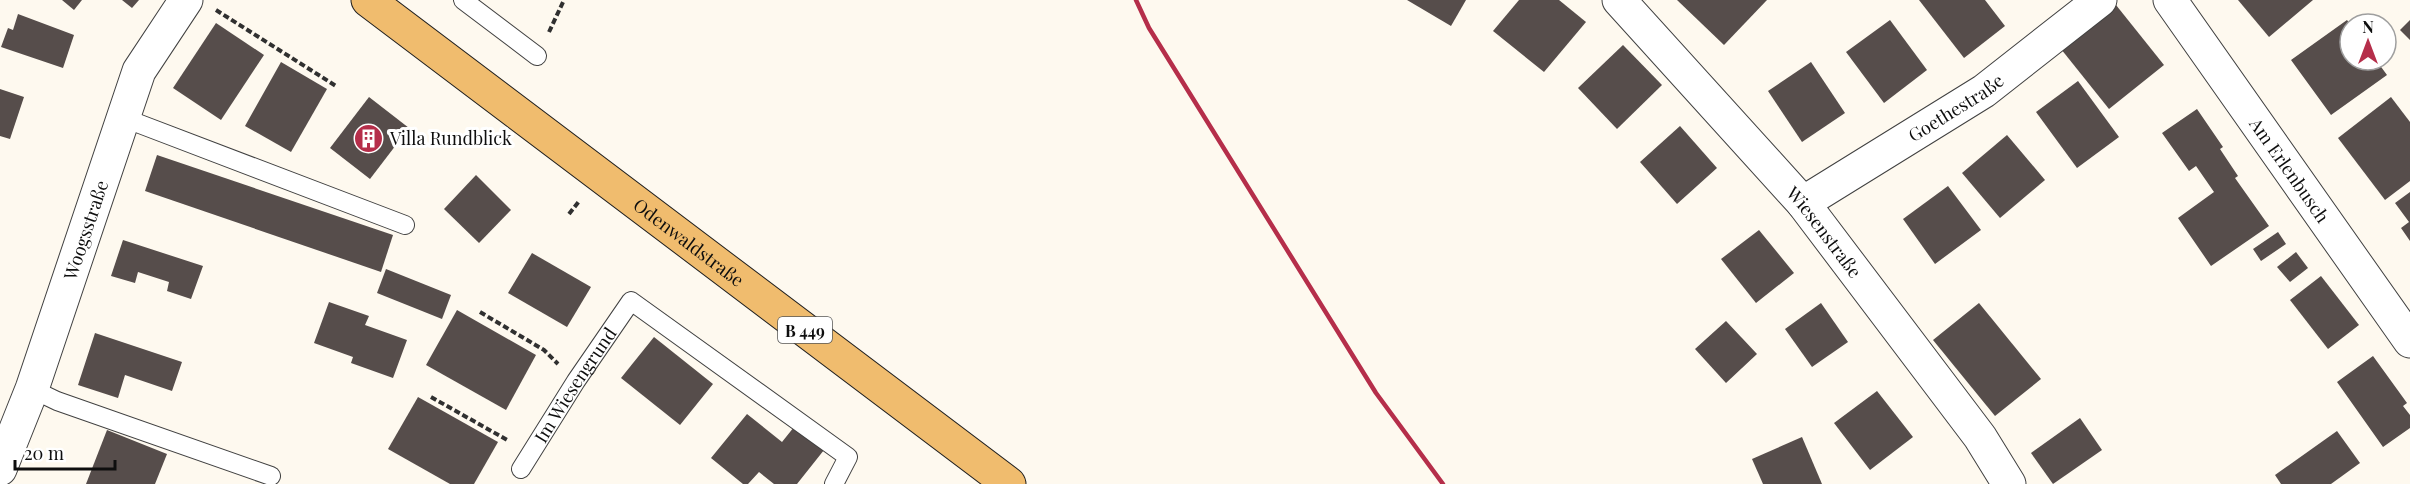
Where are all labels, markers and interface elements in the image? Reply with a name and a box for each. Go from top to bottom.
north arrow [2338,12,2398,72]
text: N [2362,16,2374,37]
street label: Goethestraße [1904,68,2008,147]
street label: Am Erlenbusch [2244,112,2335,228]
building icon: Villa Rundblick [353,122,385,154]
place label: Villa Rundblick [389,126,512,150]
street label: Woogsstraße [57,177,113,284]
street label: Wiesenstraße [1781,180,1867,283]
street label: Odenwaldstraße [629,193,749,292]
road number: B 449 [778,317,832,343]
street label: Im Wiesengrund [529,322,622,447]
scale bar [15,433,116,471]
text: 20 m [24,441,64,465]

